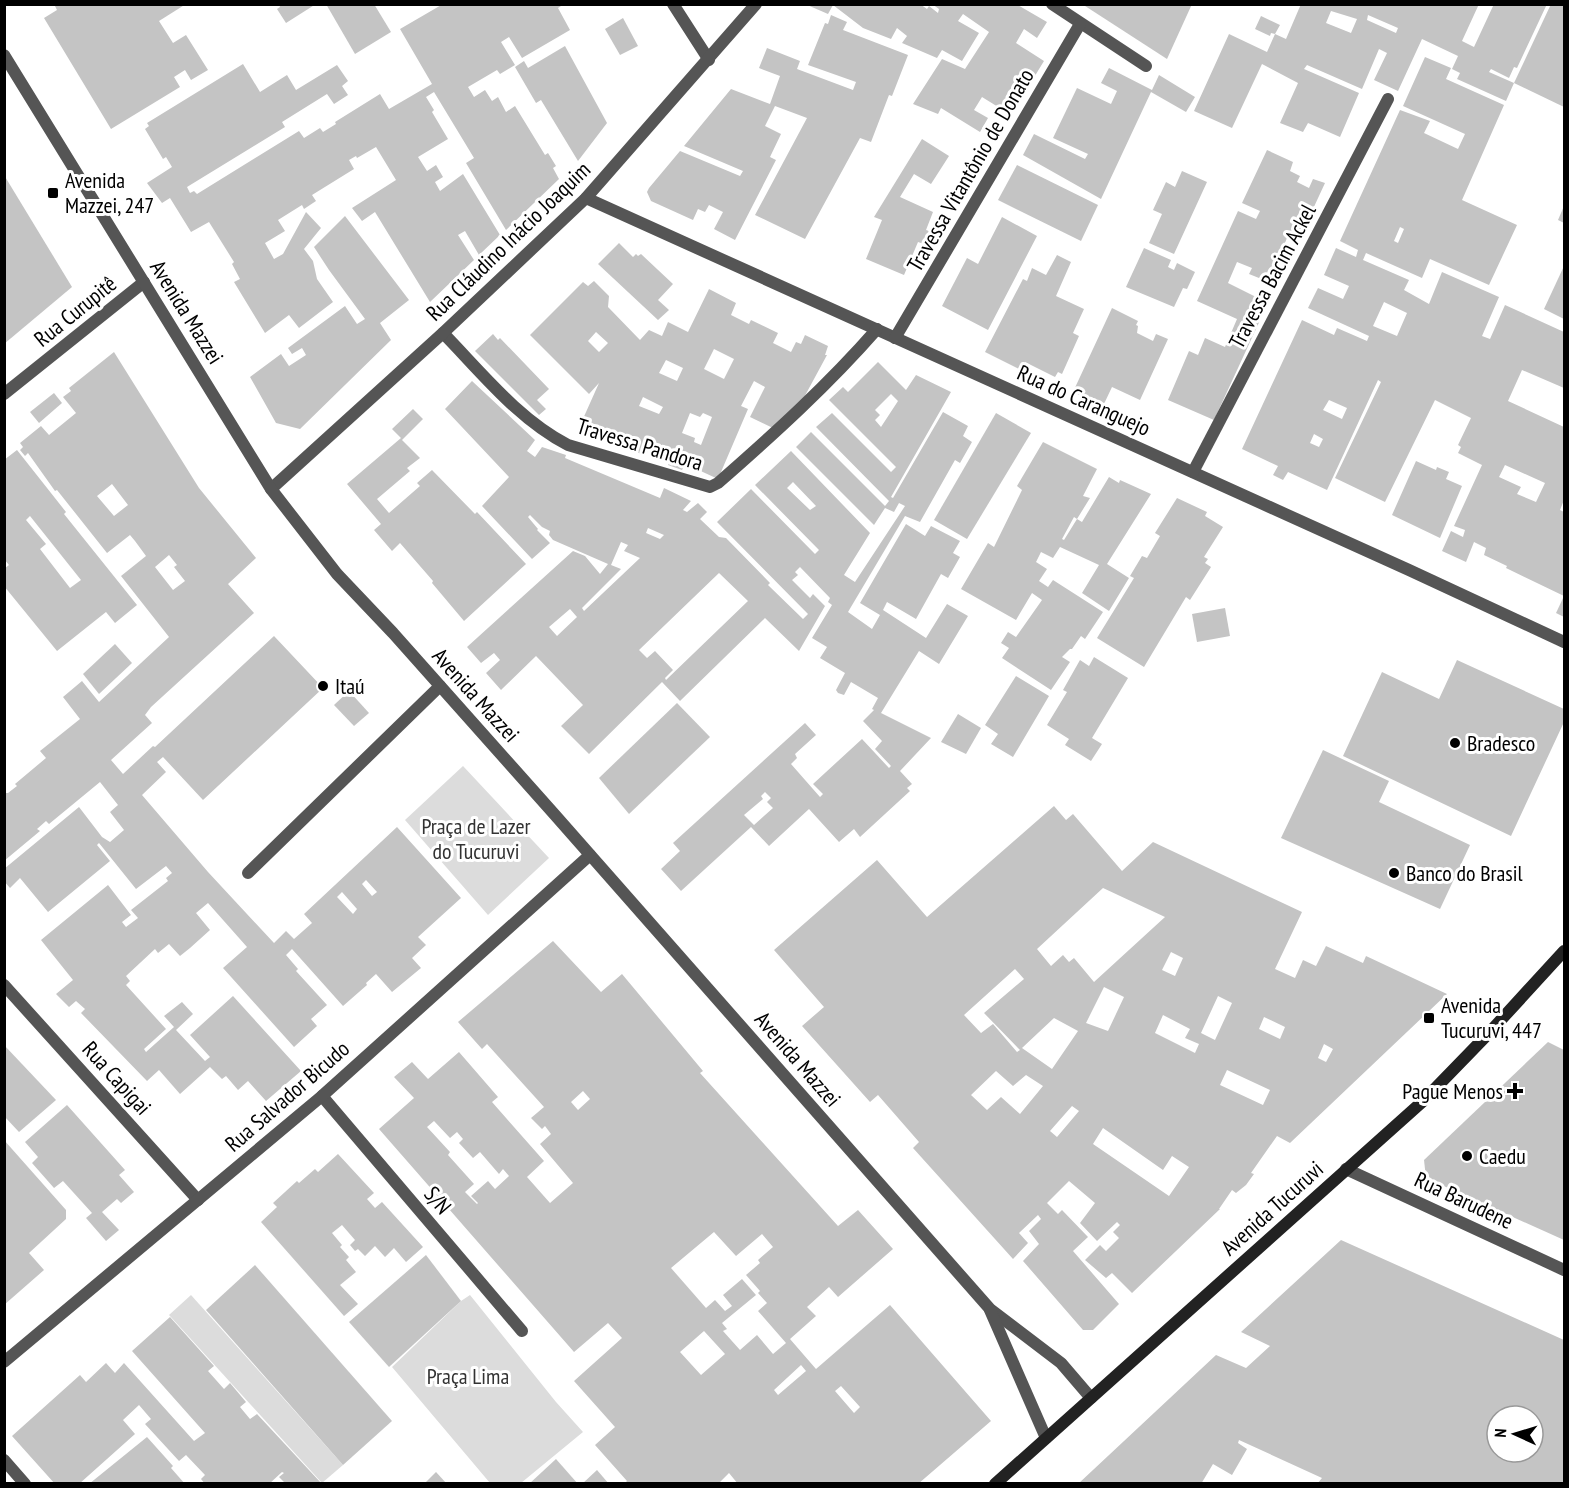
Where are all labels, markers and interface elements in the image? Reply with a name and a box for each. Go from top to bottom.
street label: Travessa Vitantônio de Donato [900,63,1040,277]
street label: Rua Cláudino Inácio Joaquim [420,155,596,327]
place label: Avenida Mazzei, 247 [65,166,154,219]
marker: Avenida Mazzei, 247 [46,186,60,200]
street label: Travessa Bacim Ackel [1222,198,1322,353]
street label: Avenida Mazzei [144,255,230,369]
street label: Rua Curupitê [28,269,122,353]
street label: Rua do Caranguejo [1013,358,1155,442]
street label: Travessa Pandora [574,412,706,476]
street label: Avenida Mazzei [426,642,526,748]
place label: Itaú [335,672,365,700]
marker: Itaú [316,679,330,693]
place label: Bradesco [1467,729,1535,757]
marker: Bradesco [1448,736,1462,750]
park label: Praça de Lazer do Tucuruvi [421,812,531,865]
place label: Banco do Brasil [1406,859,1524,887]
marker: Banco do Brasil [1387,866,1401,880]
place label: Avenida Tucuruvi, 447 [1441,991,1542,1044]
street label: Avenida Mazzei [749,1006,847,1112]
marker: Avenida Tucuruvi, 447 [1422,1011,1436,1025]
street label: Rua Salvador Bicudo [219,1034,355,1158]
street label: Rua Capigai [77,1035,157,1121]
place label: Pague Menos [1402,1077,1503,1105]
marker: Pague Menos [1508,1084,1522,1098]
place label: Caedu [1479,1142,1526,1170]
marker: Caedu [1460,1149,1474,1163]
street label: Avenida Tucuruvi [1215,1155,1329,1261]
street label: Rua Barudene [1410,1165,1518,1235]
street label: S/N [418,1180,458,1220]
park label: Praça Lima [427,1362,509,1390]
north arrow [1485,1404,1545,1464]
text: N [1490,1428,1510,1438]

